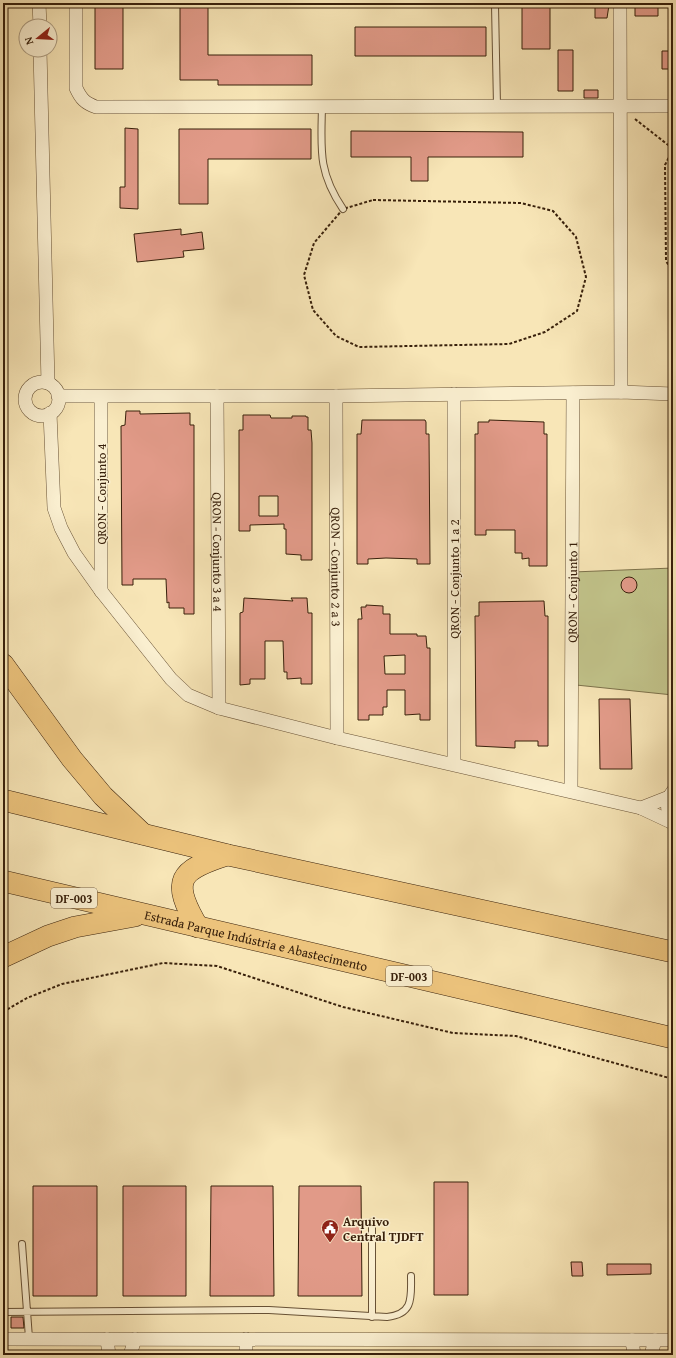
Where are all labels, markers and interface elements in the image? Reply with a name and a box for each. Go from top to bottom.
north arrow [18,18,58,58]
text: N [20,35,37,47]
street label: QRON - Conjunto 4 [92,443,111,545]
street label: QRON - Conjunto 3 a 4 [208,492,228,612]
street label: QRON - Conjunto 2 a 3 [327,507,346,627]
street label: QRON - Conjunto 1 a 2 [445,519,464,639]
street label: QRON - Conjunto 1 [562,541,582,643]
road number: DF-003 [51,888,97,908]
street label: Estrada Parque Indústria e Abastecimento [143,905,370,976]
road number: DF-003 [386,966,432,986]
place label: Arquivo Central TJDFT [343,1212,424,1246]
public building icon: Arquivo Central TJDFT [320,1218,340,1243]

